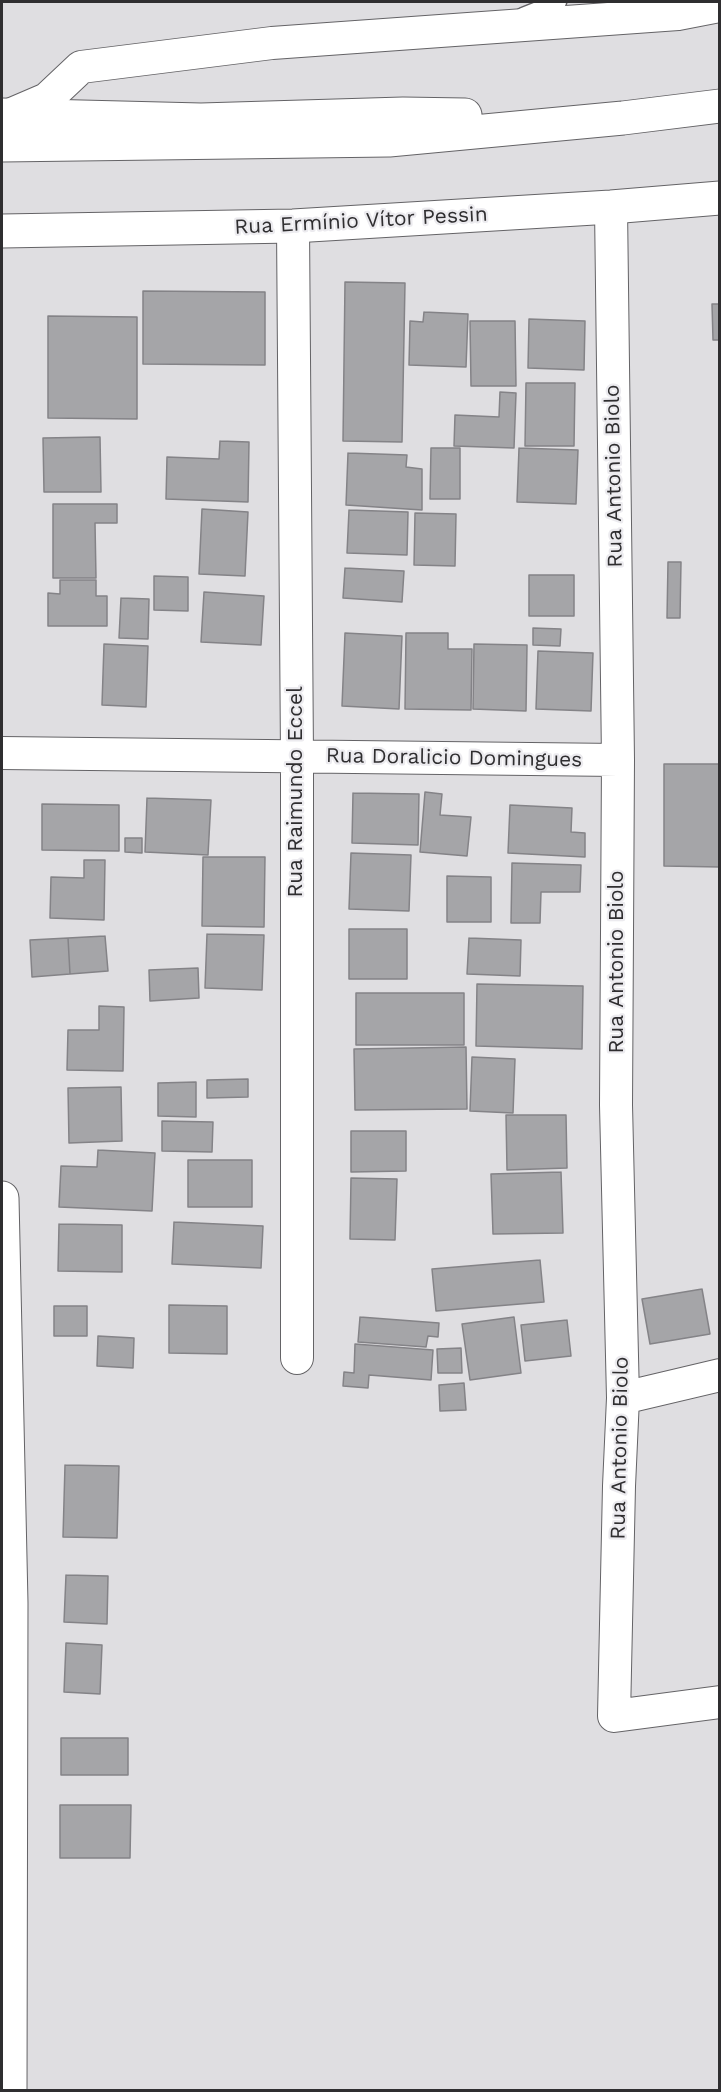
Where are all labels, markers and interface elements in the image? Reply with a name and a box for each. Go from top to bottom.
street label: Rua Ermínio Vítor Pessin [234,202,488,240]
street label: Rua Antonio Biolo [600,384,628,568]
street label: Rua Raimundo Eccel [283,686,309,898]
street label: Rua Doralicio Domingues [326,743,582,773]
street label: Rua Antonio Biolo [604,870,630,1054]
street label: Rua Antonio Biolo [606,1356,634,1540]

